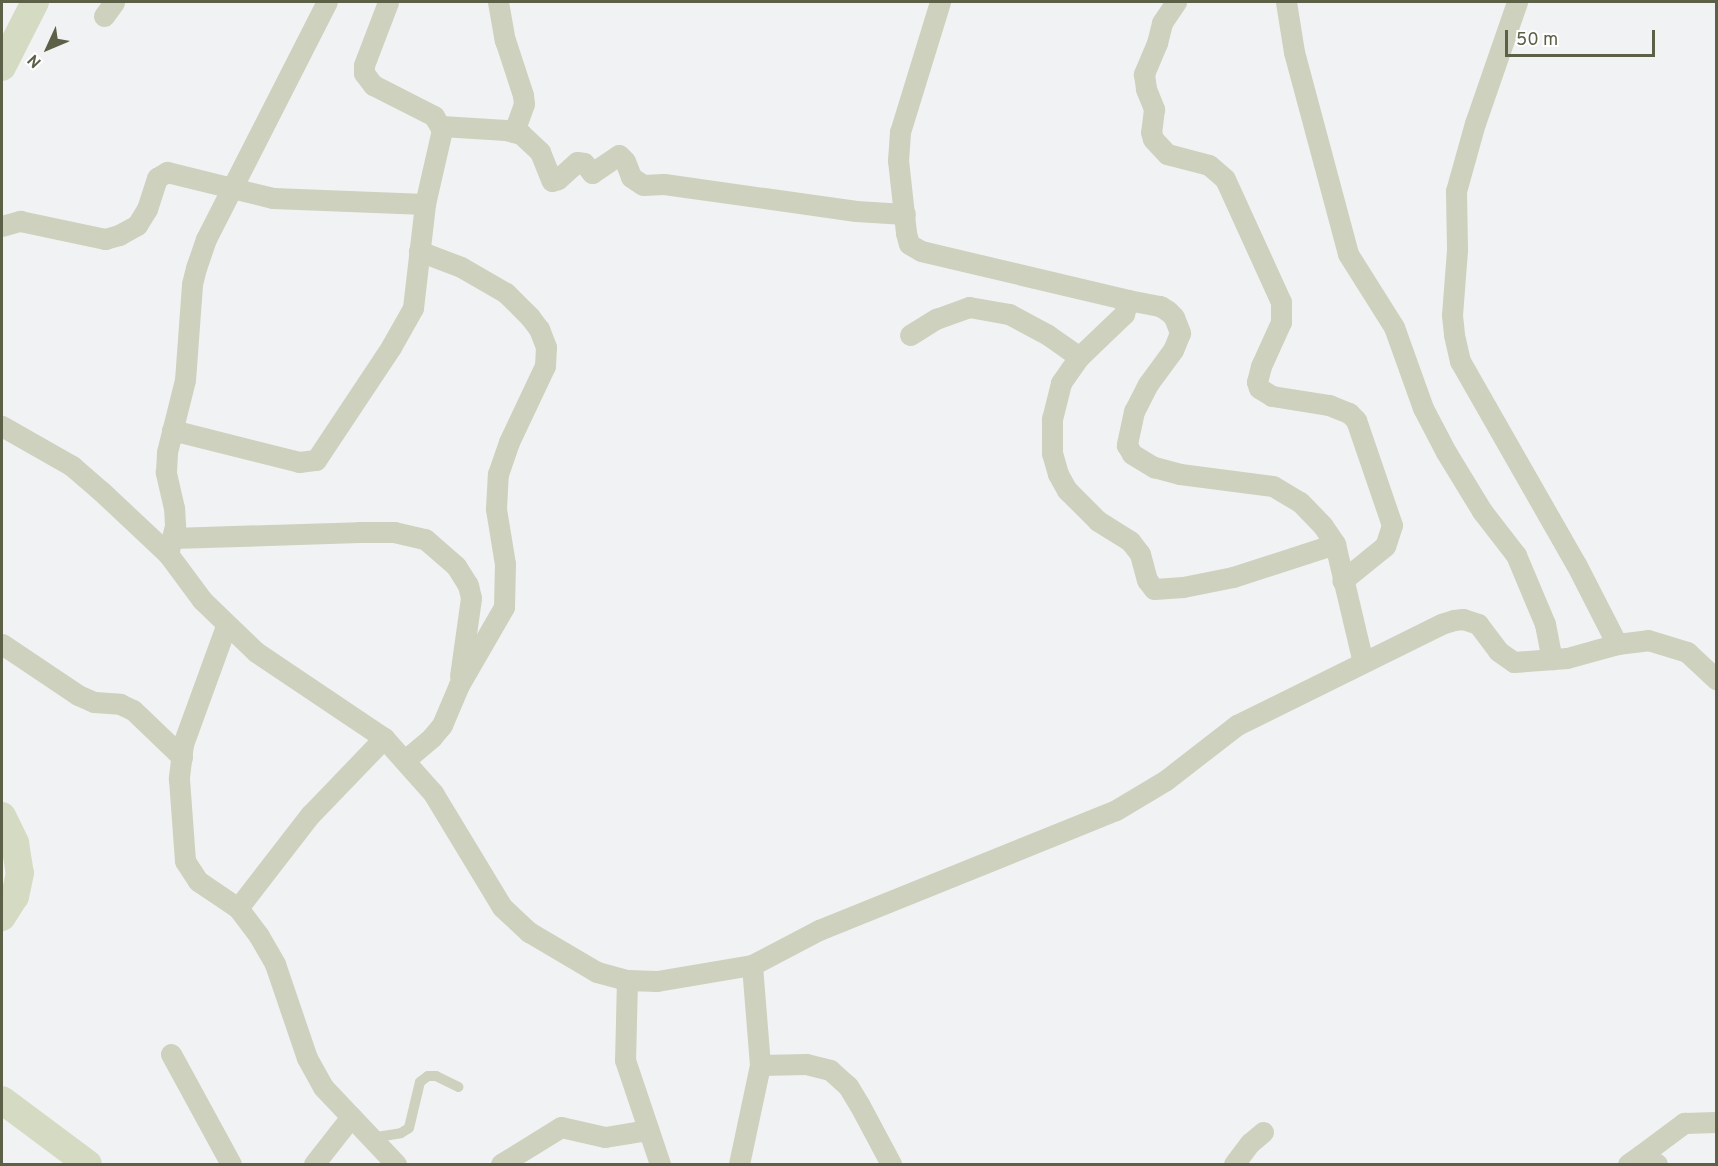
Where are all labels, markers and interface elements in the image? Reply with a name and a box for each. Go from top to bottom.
north arrow [18,18,78,78]
scale bar [1508,18,1658,56]
text: 50 m [1516,29,1558,52]
text: N [24,49,46,72]

